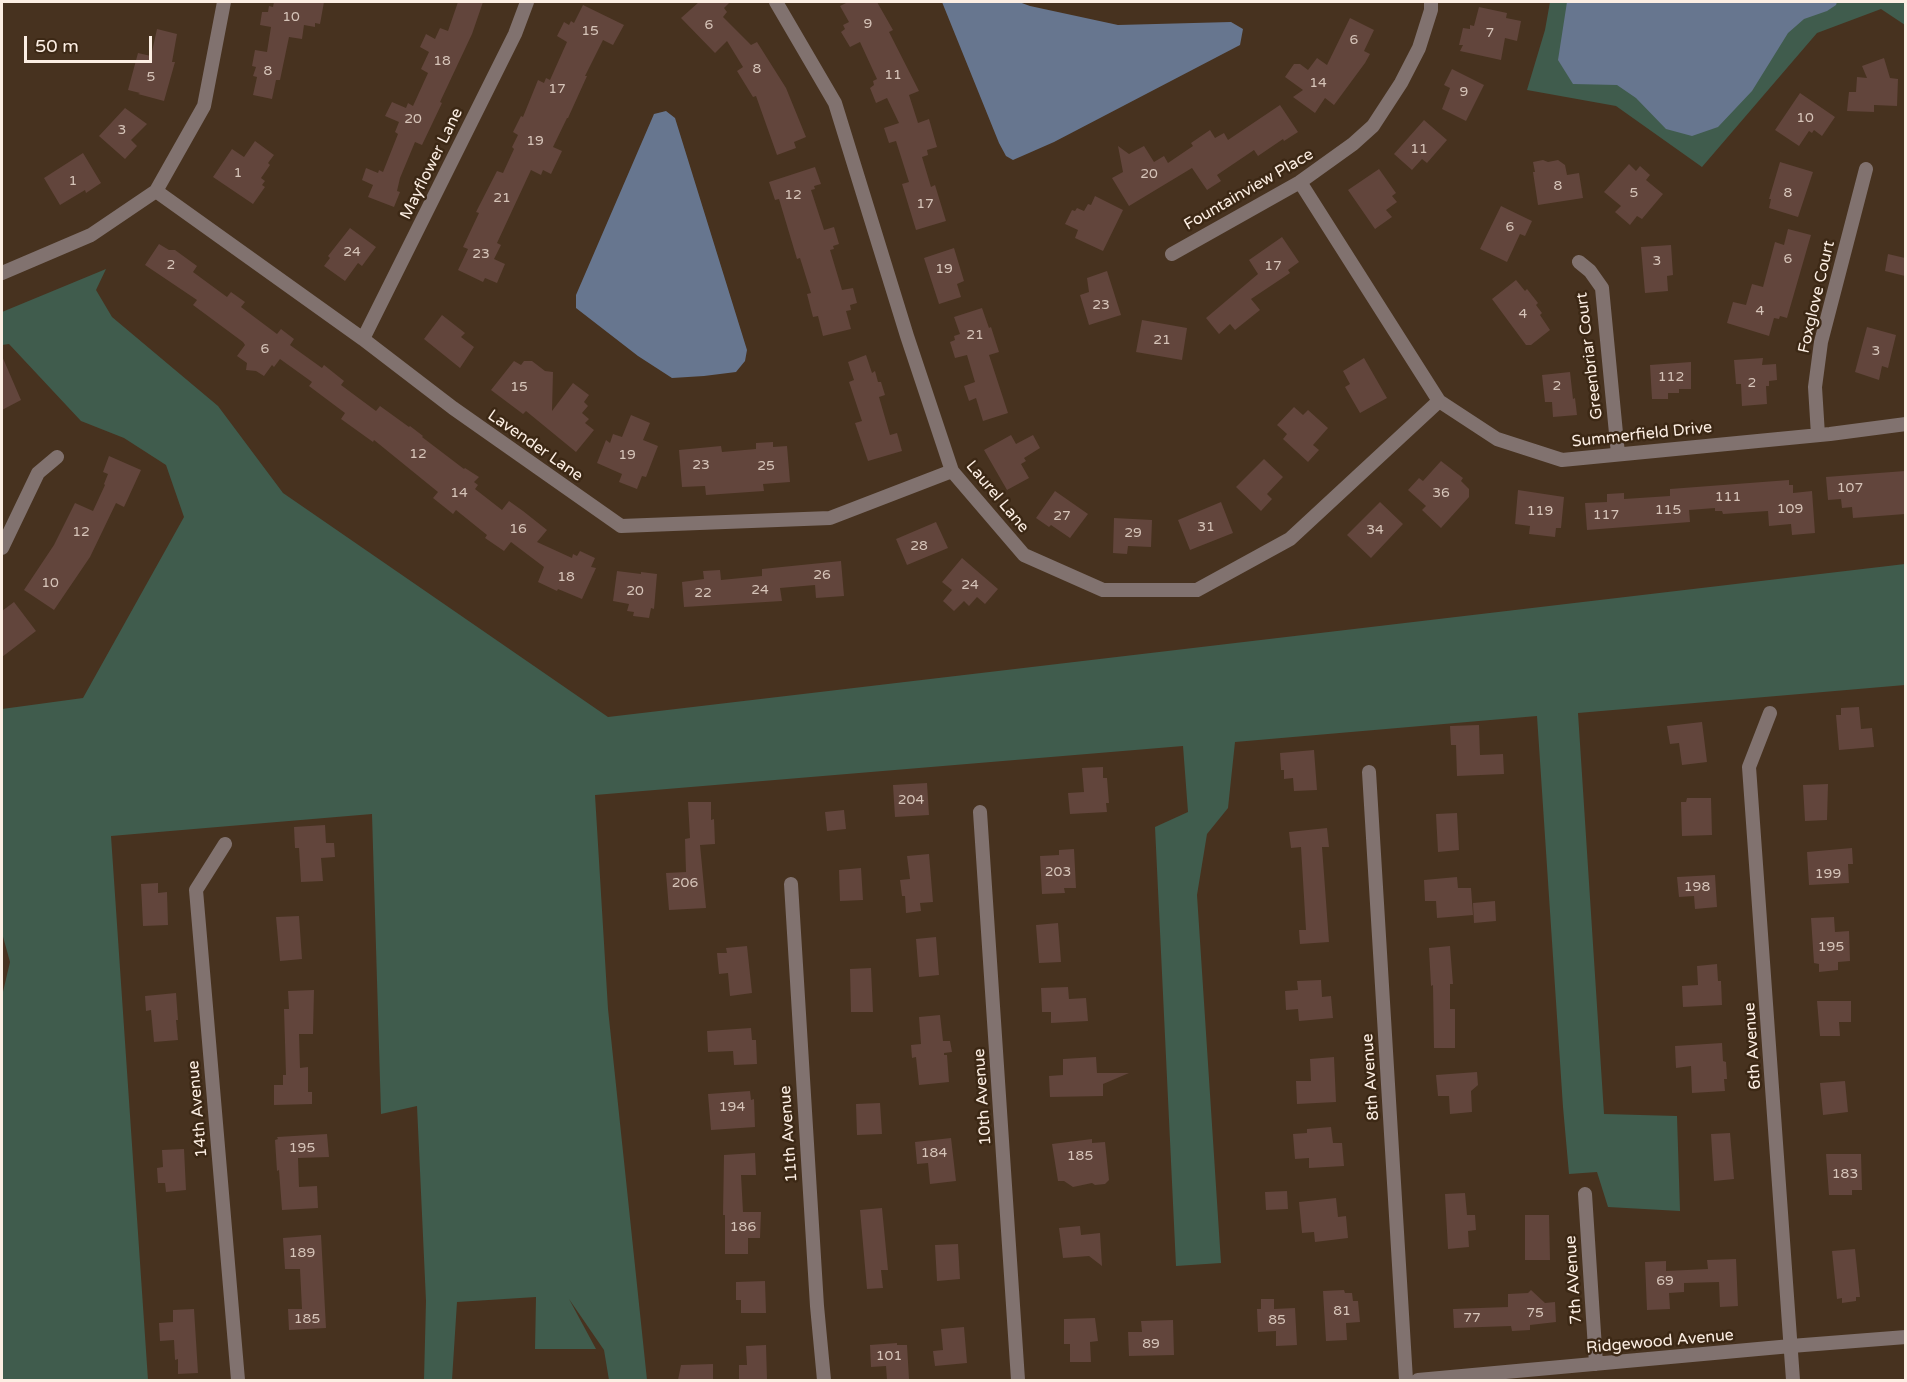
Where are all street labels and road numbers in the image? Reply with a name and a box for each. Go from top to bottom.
street label: Mayflower Lane [397,105,467,223]
street label: Fountainview Place [1181,145,1317,235]
street label: Foxglove Court [1795,239,1839,355]
street label: Greenbriar Court [1573,291,1607,421]
street label: Lavender Lane [484,406,586,486]
street label: Summerfield Drive [1571,418,1713,452]
street label: Laurel Lane [961,457,1033,537]
street label: 6th Avenue [1740,1002,1766,1090]
street label: 8th Avenue [1358,1033,1384,1121]
street label: 10th Avenue [970,1048,996,1146]
street label: 14th Avenue [184,1060,212,1158]
street label: 11th Avenue [776,1085,802,1183]
street label: 7th AVenue [1561,1235,1587,1325]
street label: Ridgewood Avenue [1585,1326,1735,1358]

